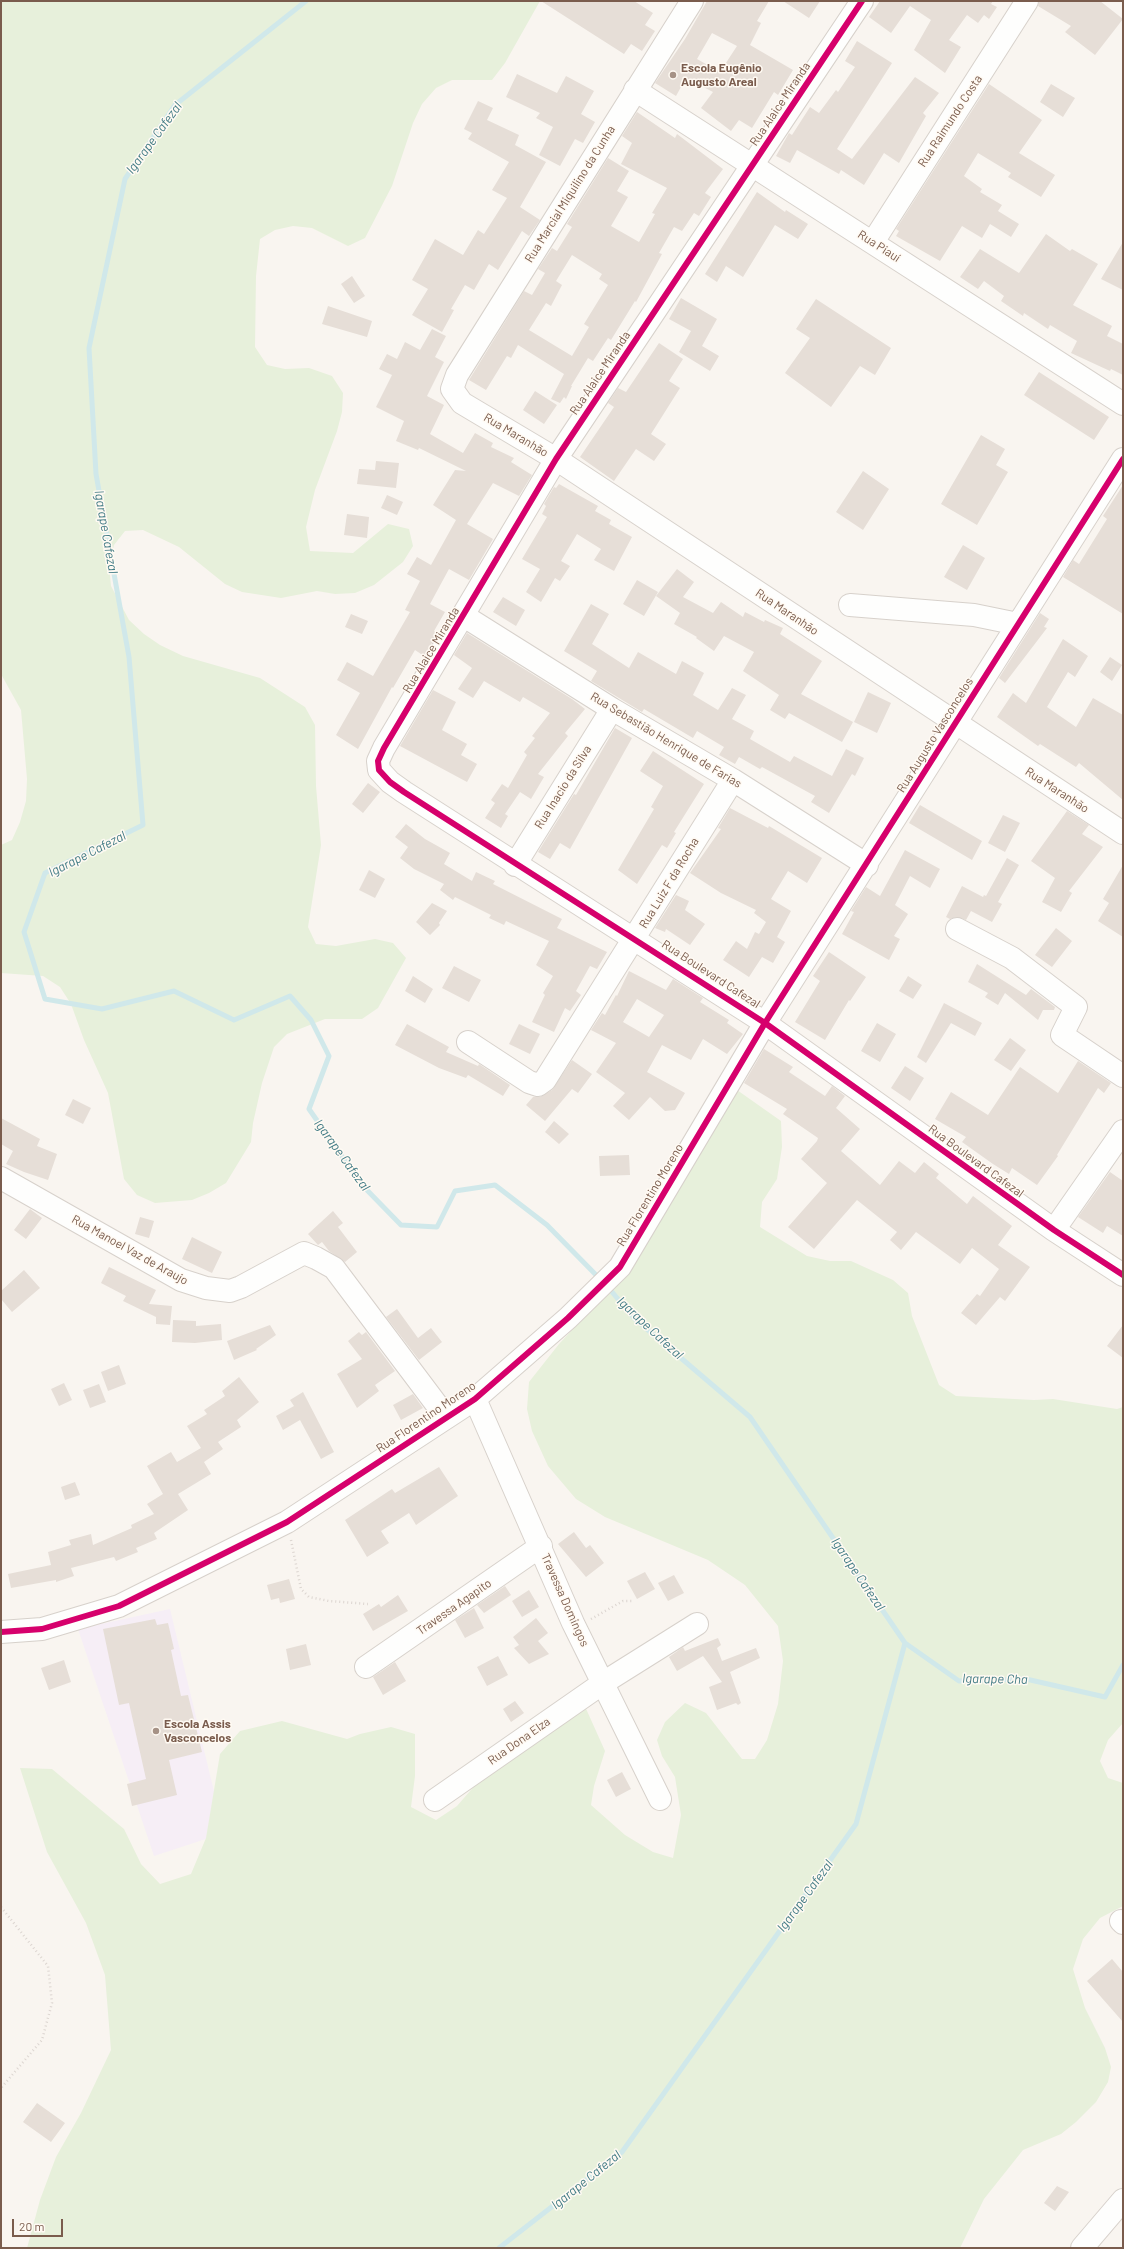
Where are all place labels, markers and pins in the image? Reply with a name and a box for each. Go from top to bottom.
place label: Escola Eugênio Augusto Areal [681,61,762,89]
marker: Escola Eugênio Augusto Areal [668,70,678,80]
place label: Escola Assis Vasconcelos [164,1717,231,1745]
marker: Escola Assis Vasconcelos [151,1726,161,1736]

